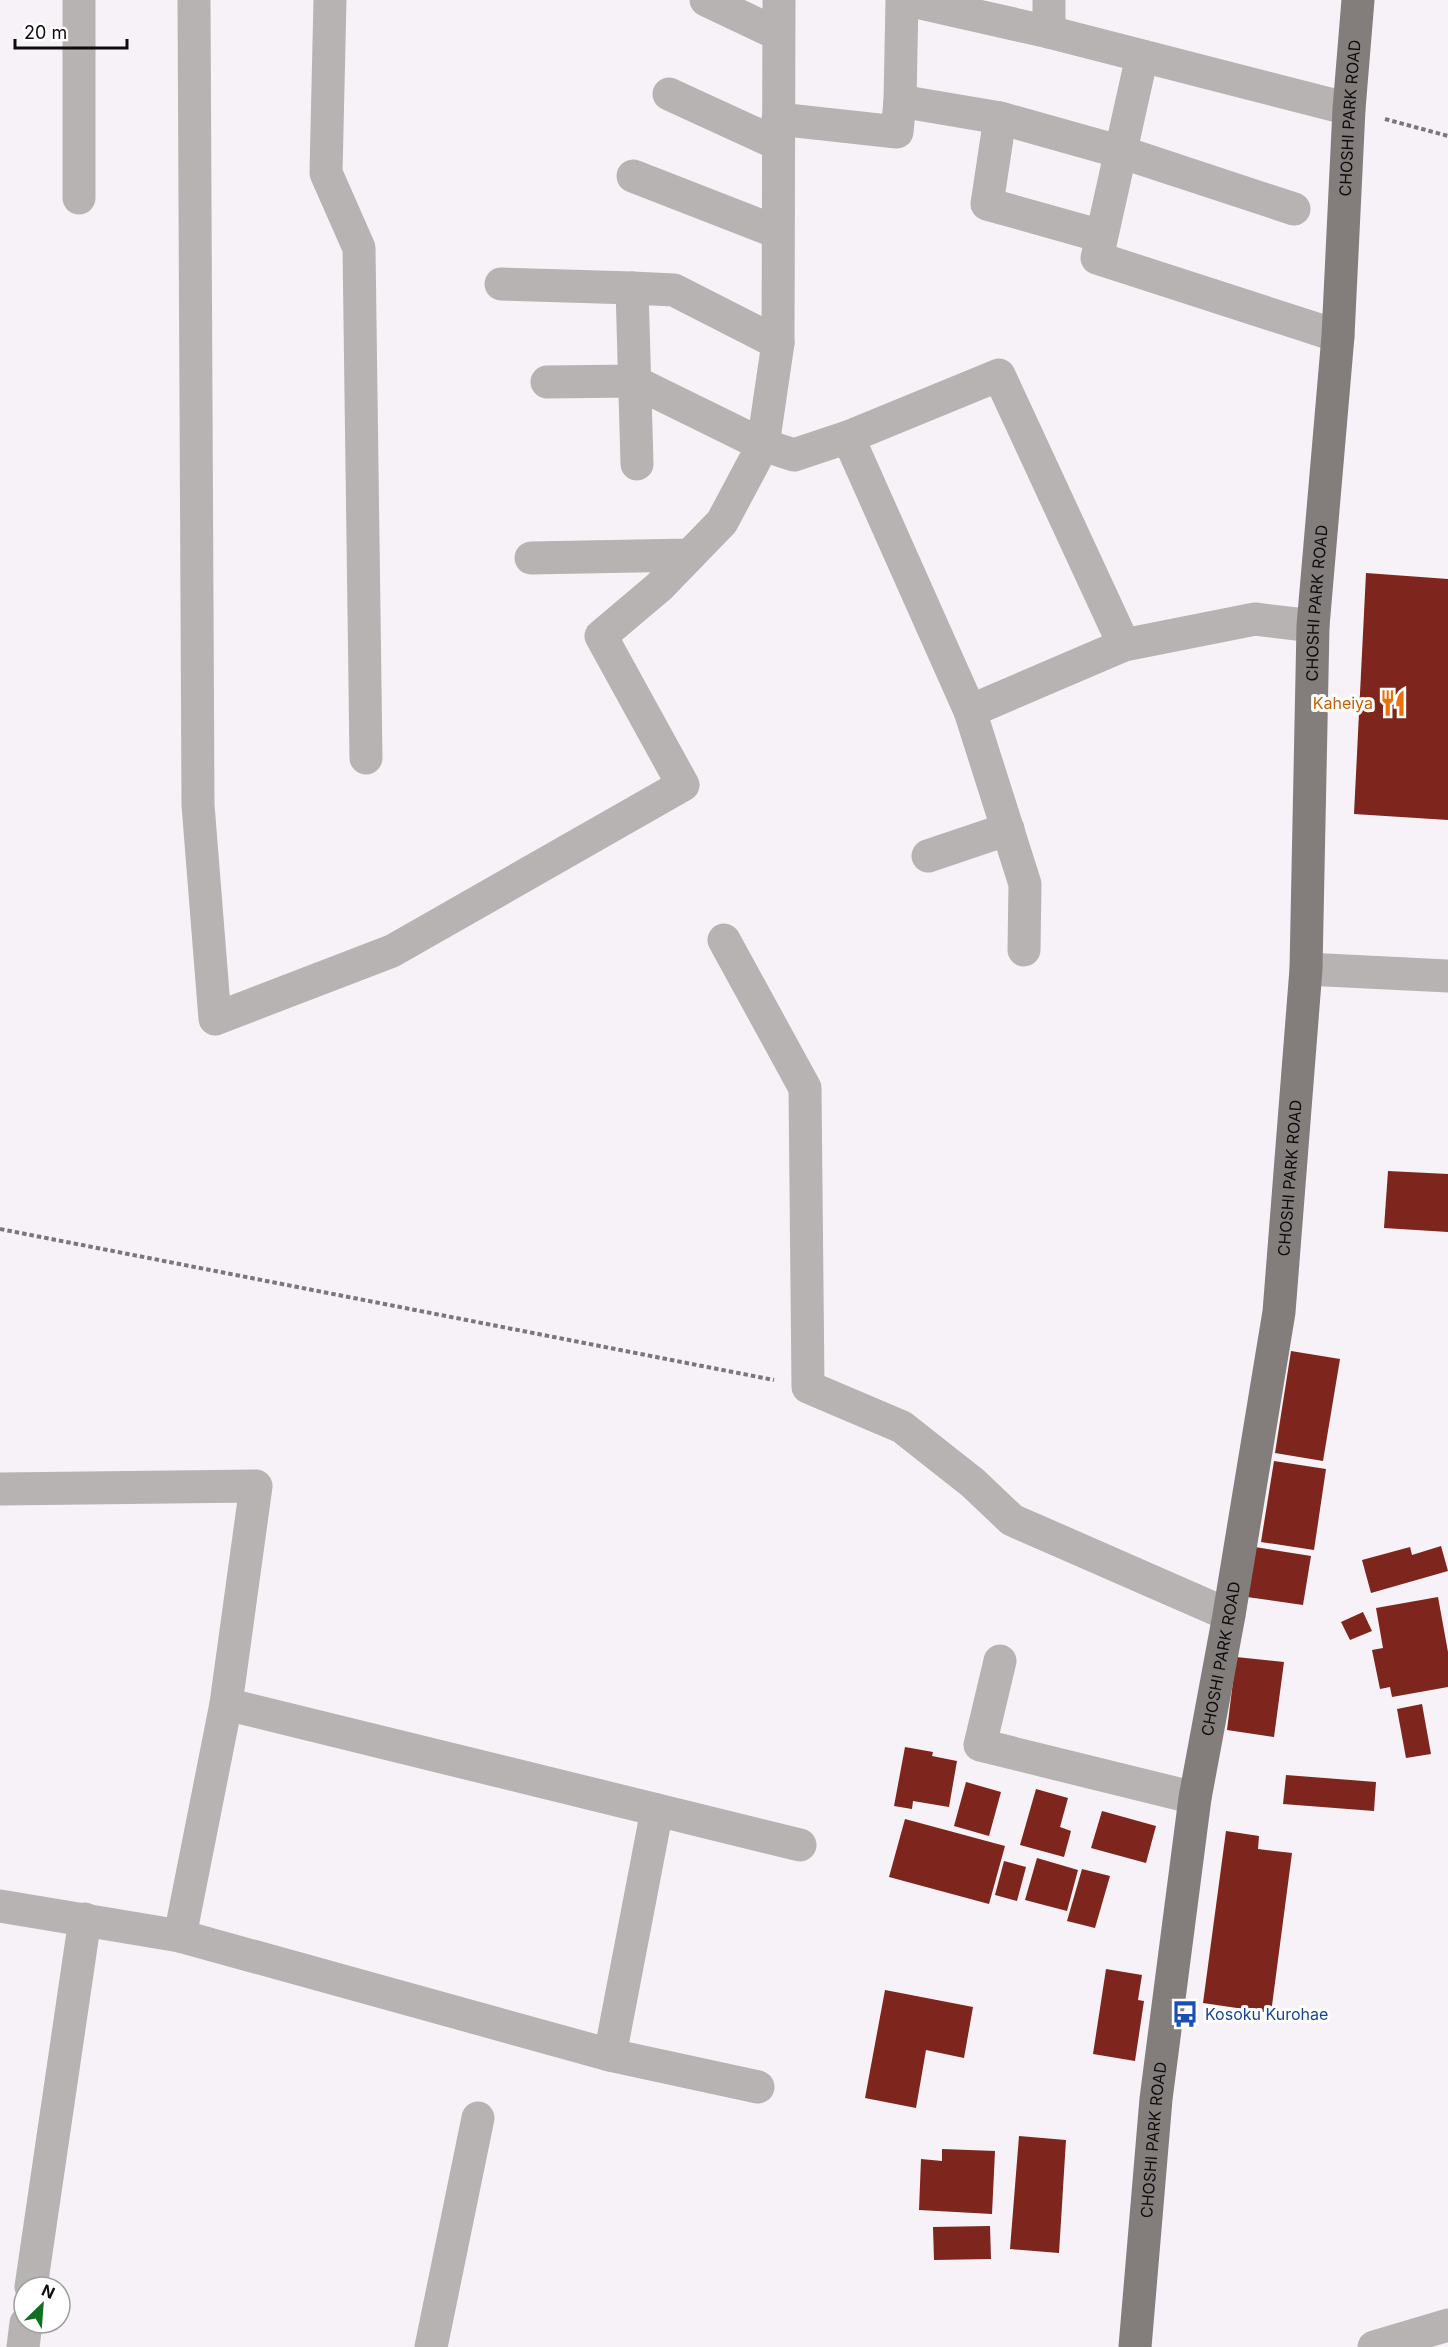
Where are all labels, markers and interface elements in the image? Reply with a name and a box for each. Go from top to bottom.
scale bar [15,12,128,50]
text: 20 m [24,22,67,43]
street label: CHOSHI PARK ROAD [1335,39,1365,197]
street label: CHOSHI PARK ROAD [1302,524,1332,681]
restaurant icon: Kaheiya [1378,688,1408,718]
place label: Kaheiya [1313,693,1373,713]
street label: CHOSHI PARK ROAD [1273,1099,1306,1257]
street label: CHOSHI PARK ROAD [1197,1580,1244,1738]
bus stop icon: Kosoku Kurohae [1170,1999,1200,2029]
place label: Kosoku Kurohae [1205,2004,1328,2024]
street label: CHOSHI PARK ROAD [1136,2060,1171,2219]
north arrow [12,2275,72,2335]
text: N [39,2280,58,2303]

